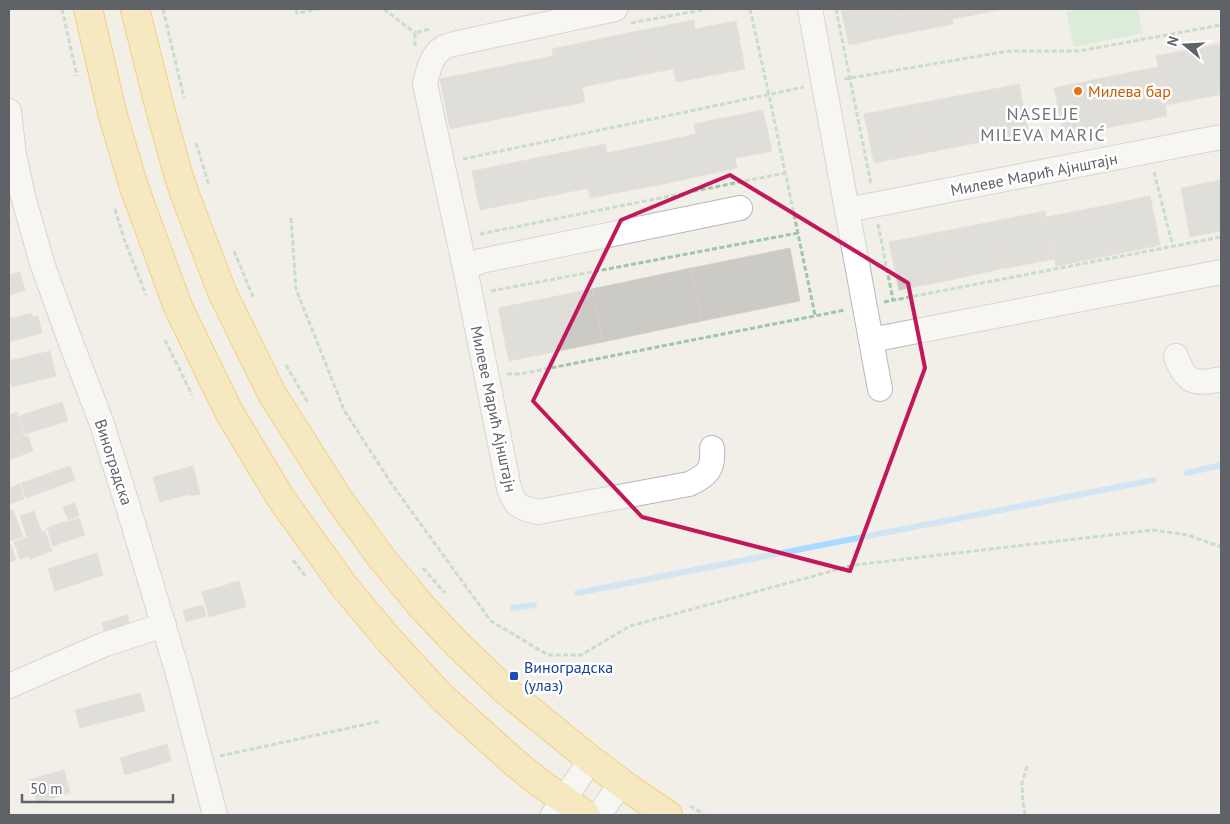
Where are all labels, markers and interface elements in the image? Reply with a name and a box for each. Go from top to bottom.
north arrow [1160,20,1210,70]
text: N [1163,34,1183,48]
place label: Милева бар [1088,81,1171,101]
marker: Милева бар [1072,85,1084,97]
district label: NASELJE MILEVA MARIĆ [980,102,1106,146]
street label: Милеве Марић Ајнштајн [949,148,1119,200]
street label: Милеве Марић Ајнштајн [467,324,521,494]
street label: Виноградска [91,416,137,508]
place label: Виноградска (улаз) [524,657,613,695]
marker: Виноградска (улаз) [508,670,520,682]
scale bar [22,772,174,804]
text: 50 m [30,779,63,798]

